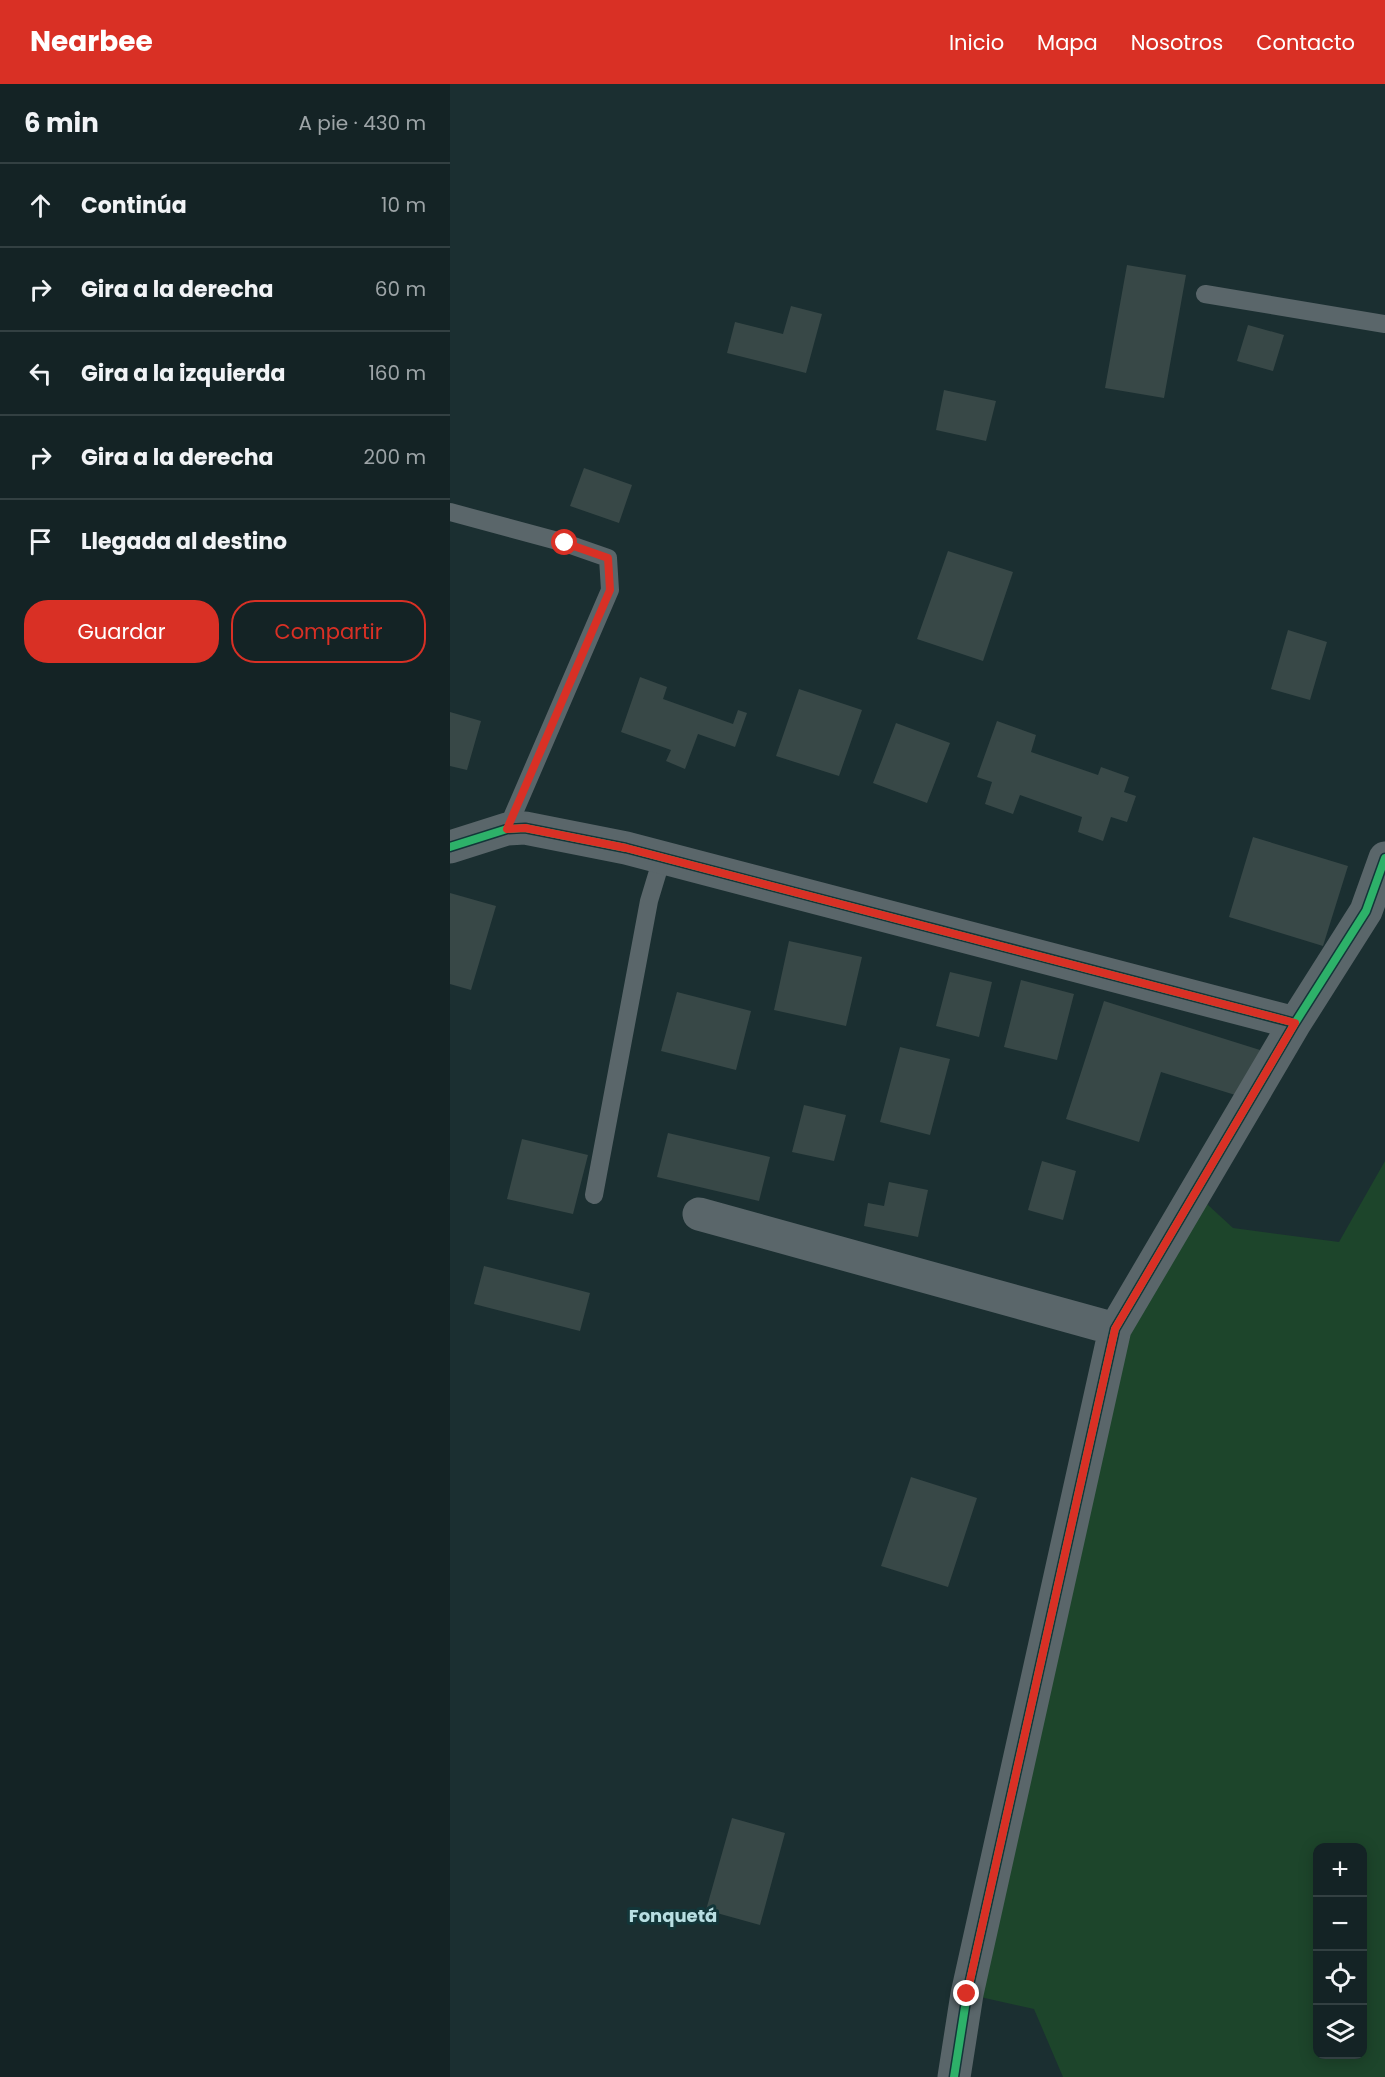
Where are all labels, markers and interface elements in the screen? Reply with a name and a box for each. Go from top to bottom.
text: Nearbee [30,22,153,61]
text: Inicio [949,28,1004,57]
text: Mapa [1037,28,1098,57]
text: Nosotros [1131,28,1223,57]
text: Contacto [1256,28,1355,57]
text: 6 min [24,105,99,141]
text: A pie · 430 m [299,109,426,137]
icon: ahead [24,189,57,222]
text: Continúa [81,190,187,221]
text: 10 m [381,191,426,219]
icon: right [24,273,57,306]
text: Gira a la derecha [81,274,274,305]
text: 60 m [375,275,426,303]
icon: left [24,357,57,390]
text: Gira a la izquierda [81,358,285,389]
text: 160 m [368,359,426,387]
icon: right [24,441,57,474]
text: Gira a la derecha [81,442,274,473]
text: 200 m [363,443,426,471]
icon: arrive [24,525,57,558]
text: Llegada al destino [81,526,287,557]
route start [551,529,577,555]
button: Guardar [24,600,219,663]
button: Compartir [231,600,426,663]
map controls [1313,1843,1367,2059]
button: + [1313,1843,1367,1897]
button: − [1313,1897,1367,1951]
district label: Fonquetá [629,1903,717,1928]
button: locate [1313,1951,1367,2005]
route end [953,1980,979,2006]
button: layers [1313,2005,1367,2059]

